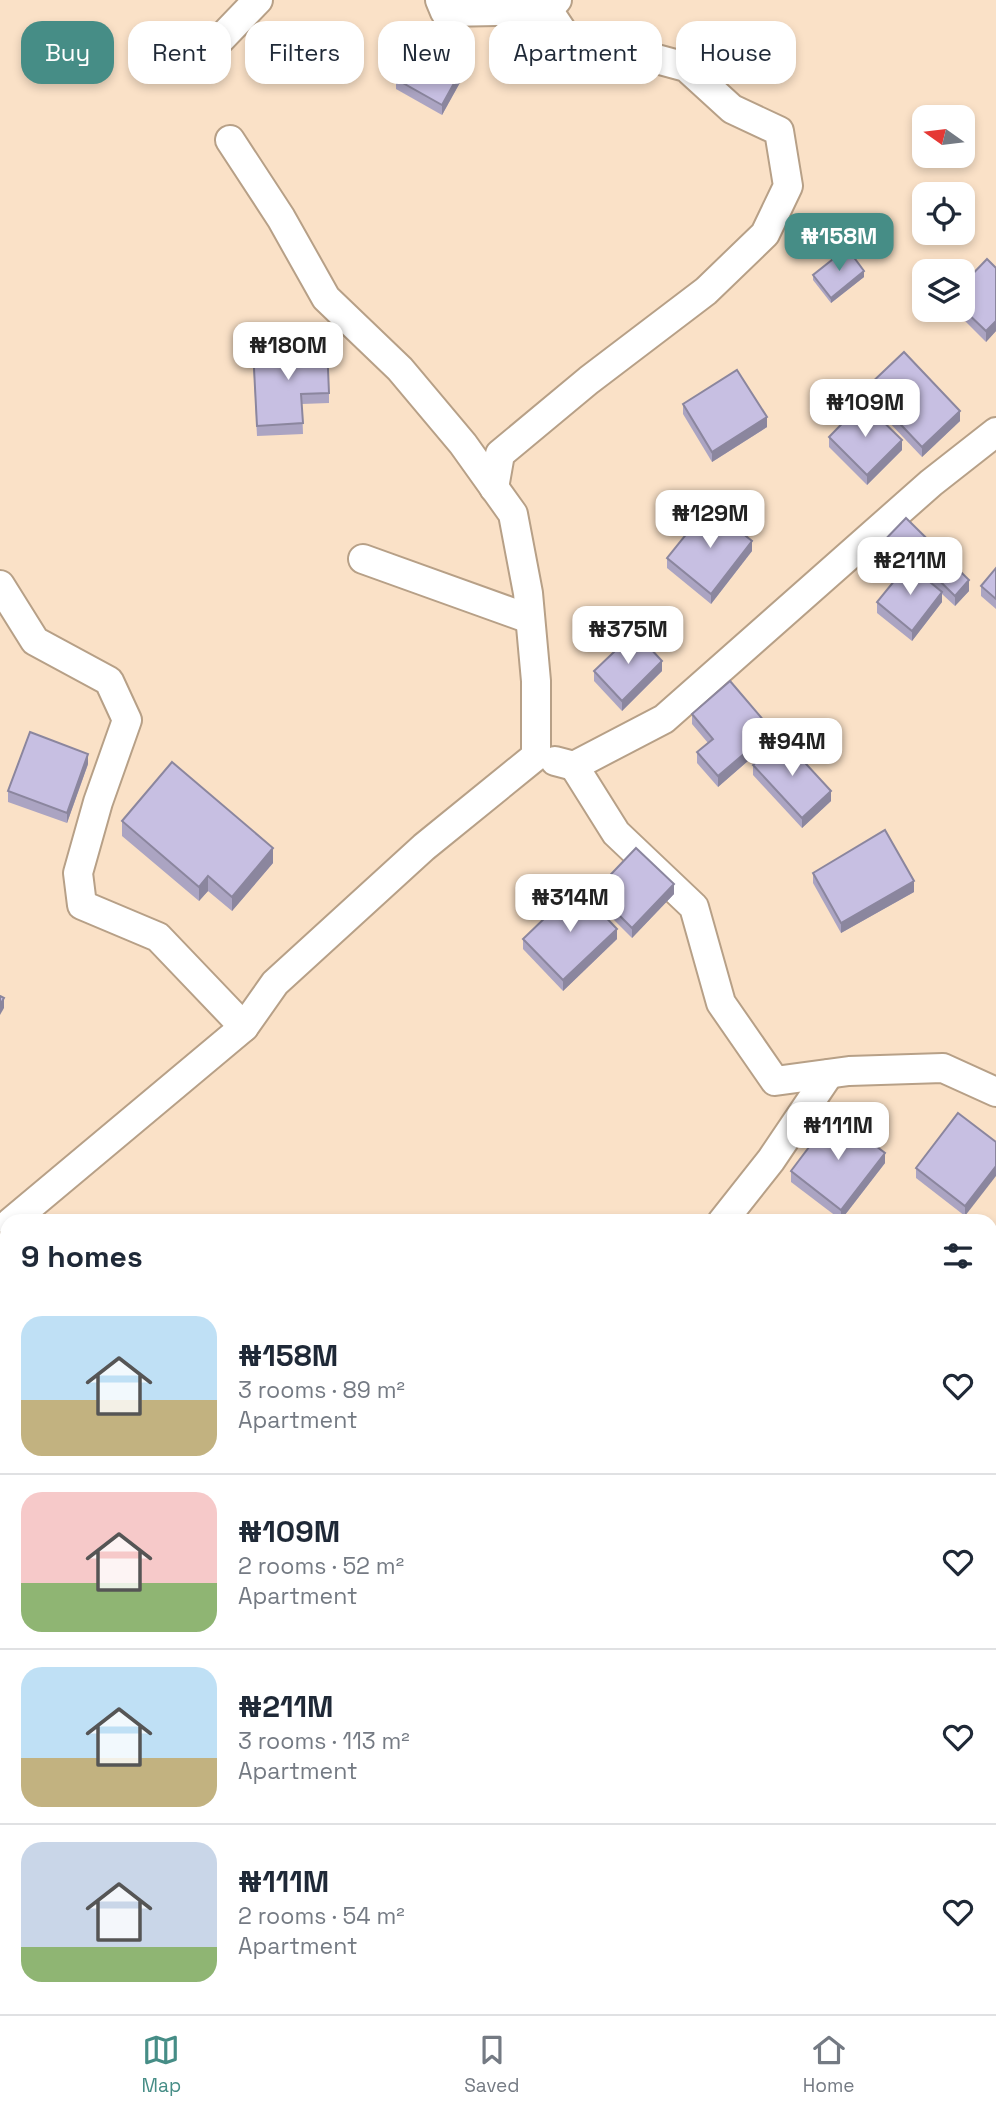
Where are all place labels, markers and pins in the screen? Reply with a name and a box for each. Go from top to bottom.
pin: ₦158M [790,214,888,273]
pin: ₦180M [239,322,337,382]
pin: ₦109M [816,380,914,439]
pin: ₦129M [661,490,759,550]
pin: ₦211M [861,538,959,597]
pin: ₦375M [579,606,677,666]
pin: ₦94M [751,718,833,778]
pin: ₦314M [521,874,619,934]
pin: ₦111M [789,1102,887,1162]

